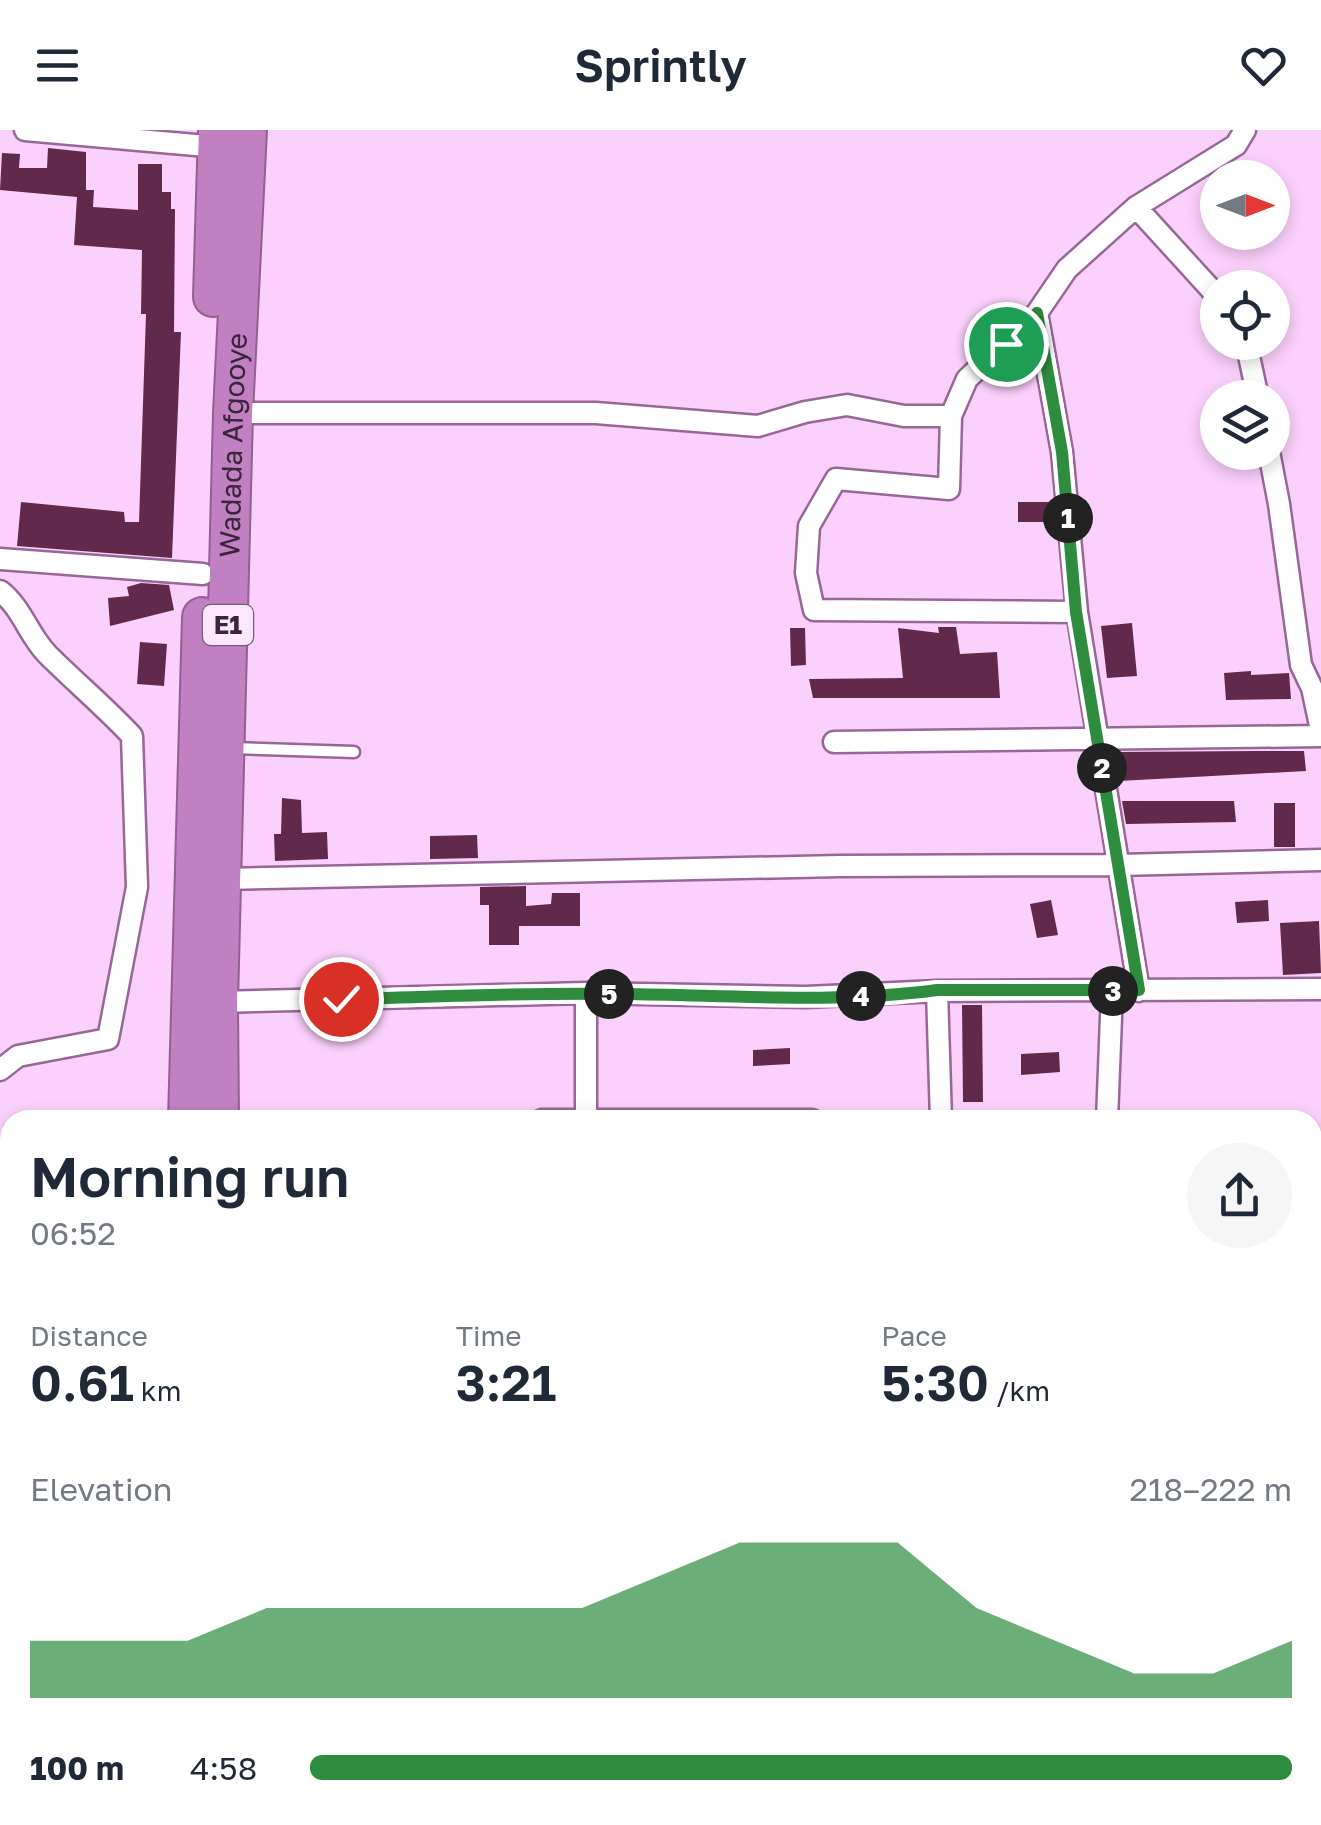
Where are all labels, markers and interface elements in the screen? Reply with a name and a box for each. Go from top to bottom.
icon: menu [30,38,85,93]
text: Sprintly [574,38,747,92]
icon: heart [1236,38,1291,93]
north arrow [1200,160,1290,250]
map controls [1200,160,1290,470]
button: locate [1200,270,1290,360]
pin [964,302,1049,387]
icon: arrive [979,317,1034,372]
street label: Wadada Afgooye [212,332,253,558]
button: layers [1200,380,1290,470]
pin: 1 [1043,493,1093,543]
text: 1 [1061,501,1075,534]
road number: E1 [203,605,253,645]
pin: 2 [1077,743,1127,793]
text: 2 [1093,751,1111,784]
pin [299,957,384,1042]
pin: 3 [1088,966,1138,1016]
pin: 5 [584,969,634,1019]
pin: 4 [836,971,886,1021]
icon: check [314,972,369,1027]
text: 3 [1104,974,1122,1007]
text: 5 [600,977,618,1010]
text: 4 [852,979,870,1012]
text: Morning run [30,1143,349,1209]
button: share [1187,1143,1292,1248]
text: 06:52 [30,1214,116,1252]
text: Distance [30,1319,148,1352]
text: Time [456,1319,522,1352]
text: Pace [881,1319,947,1352]
text: 0.61 [30,1352,134,1412]
text: 3:21 [456,1352,557,1412]
text: 5:30 [881,1352,989,1412]
text: km [134,1374,181,1407]
text: /km [989,1374,1050,1407]
text: Elevation [30,1470,172,1508]
text: 218–222 m [1129,1470,1292,1508]
text: 100 m [30,1749,124,1787]
text: 4:58 [190,1749,257,1787]

